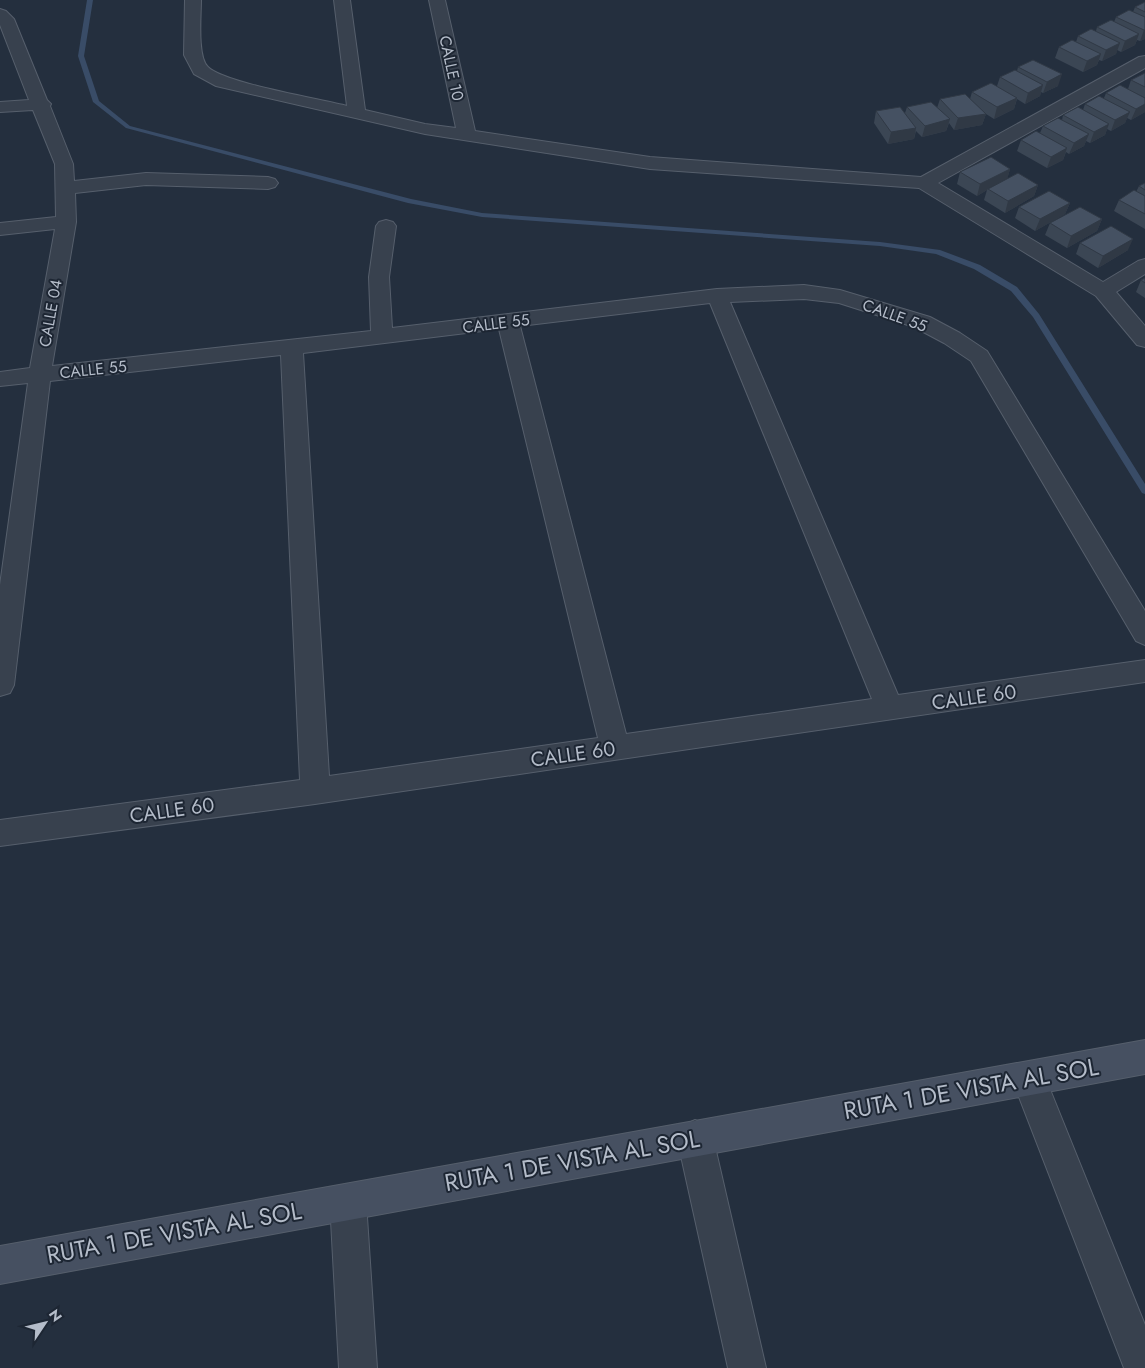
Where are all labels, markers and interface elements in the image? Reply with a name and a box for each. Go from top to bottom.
street label: CALLE 10 [433,33,470,103]
street label: CALLE 04 [33,277,68,349]
street label: CALLE 55 [859,293,930,338]
street label: CALLE 55 [461,308,531,339]
street label: CALLE 55 [58,355,128,384]
street label: CALLE 60 [930,677,1018,718]
street label: CALLE 60 [529,734,617,775]
street label: CALLE 60 [128,790,216,831]
street label: RUTA 1 DE VISTA AL SOL [841,1049,1101,1128]
street label: RUTA 1 DE VISTA AL SOL [442,1121,702,1200]
street label: RUTA 1 DE VISTA AL SOL [44,1193,304,1272]
north arrow [20,1298,70,1348]
text: N [44,1305,67,1326]

